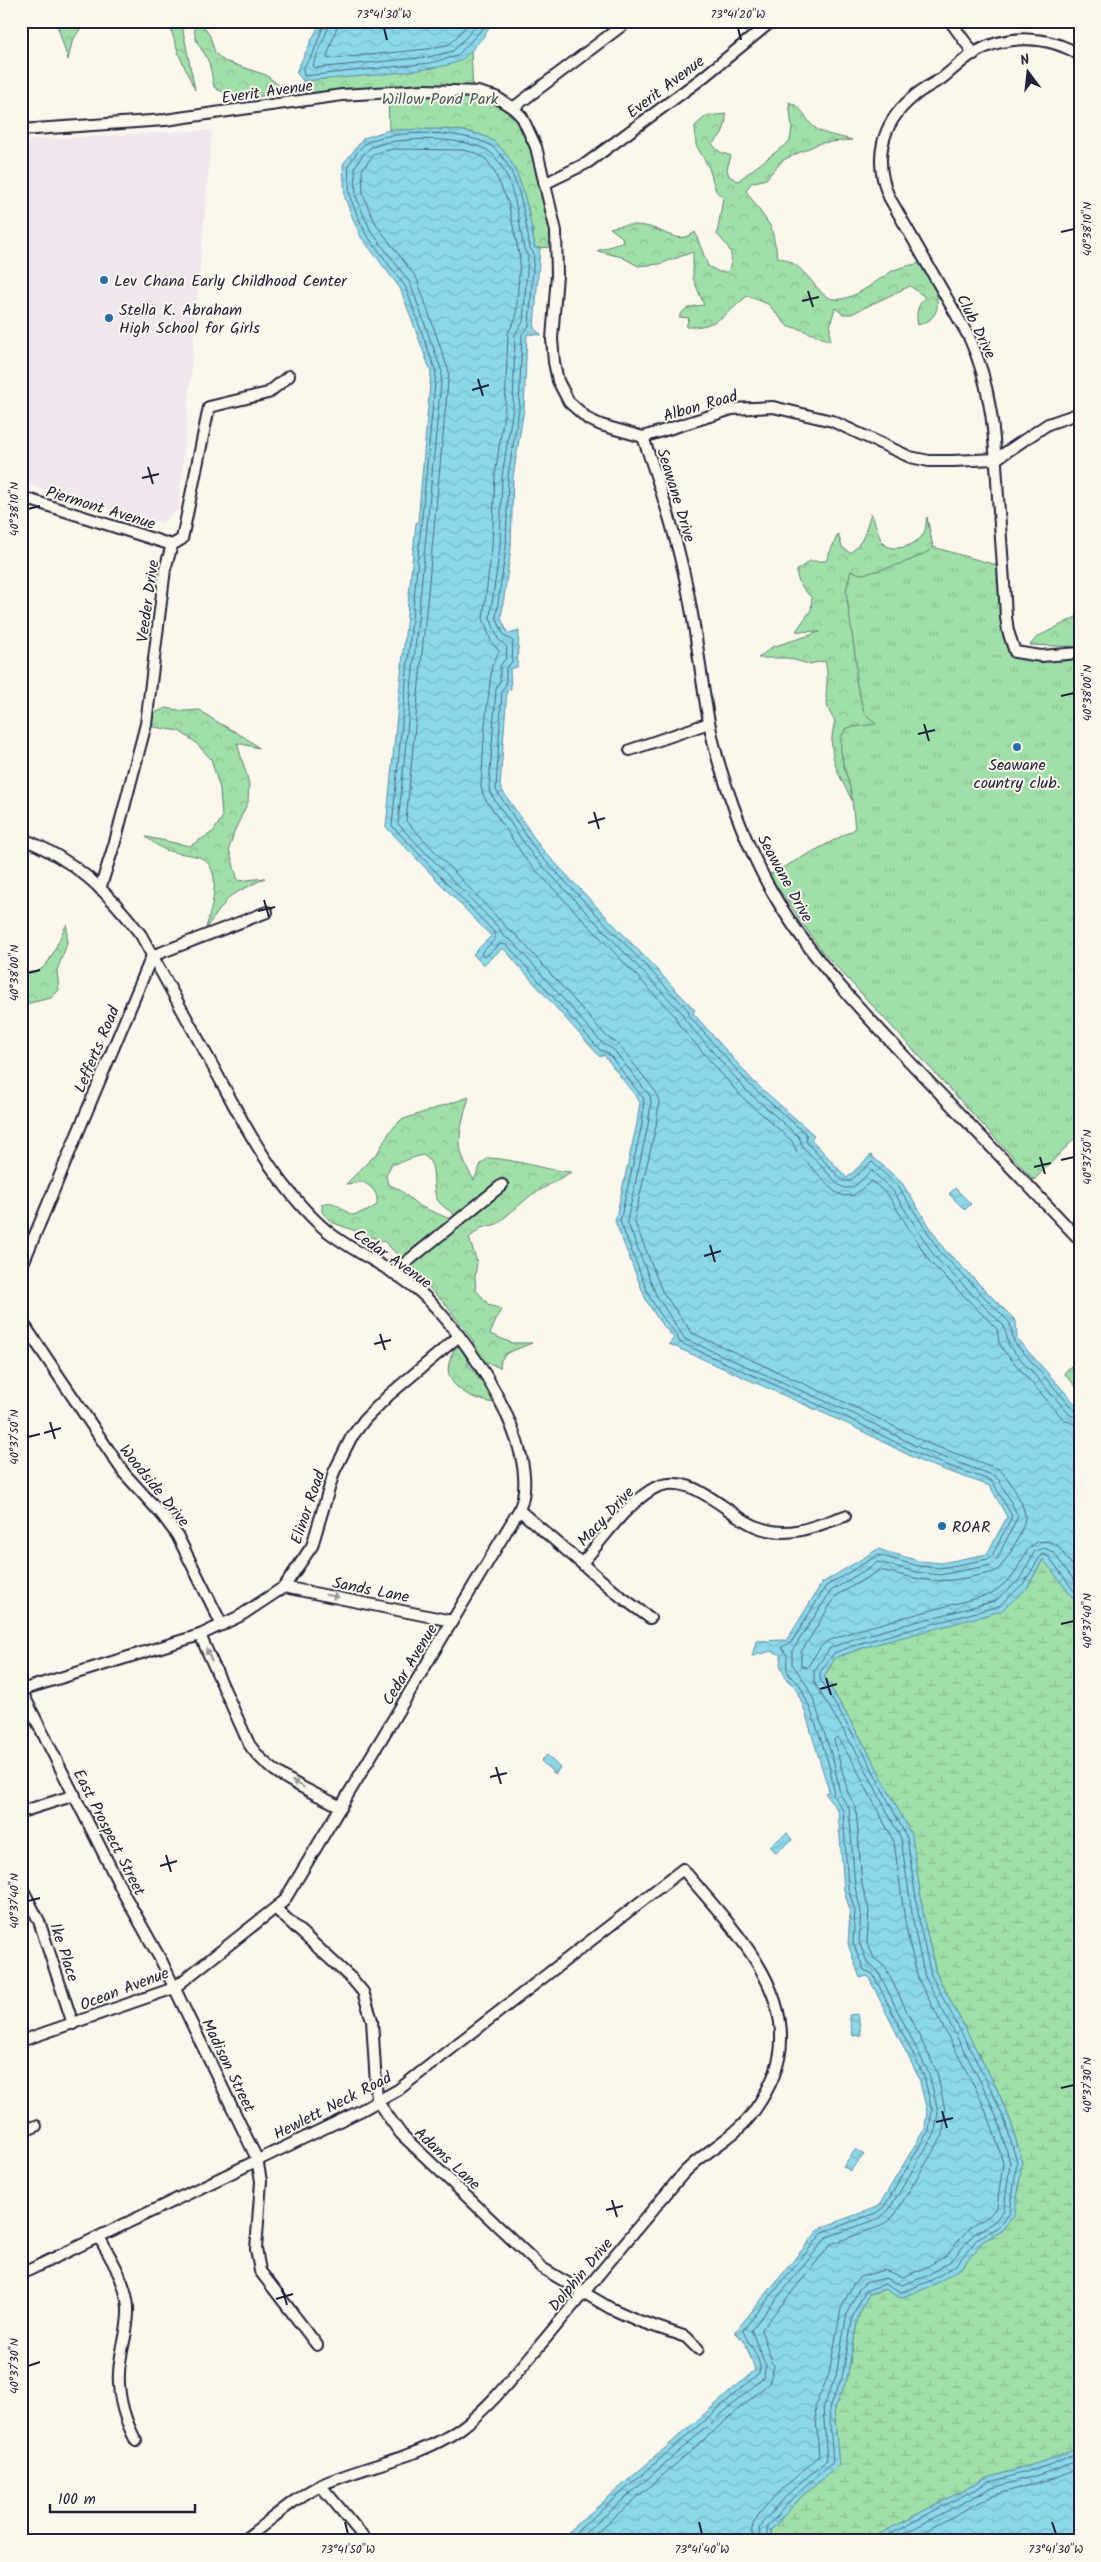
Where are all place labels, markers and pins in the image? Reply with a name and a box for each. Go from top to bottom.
place label: Lev Chana Early Childhood Center [114,269,348,294]
marker: Lev Chana Early Childhood Center [98,274,110,286]
place label: Stella K. Abraham High School for Girls [119,298,260,341]
marker: Stella K. Abraham High School for Girls [103,312,115,324]
marker: Seawane country club. [1011,741,1023,753]
place label: Seawane country club. [974,753,1060,796]
place label: ROAR [952,1515,990,1540]
marker: ROAR [936,1520,948,1532]

